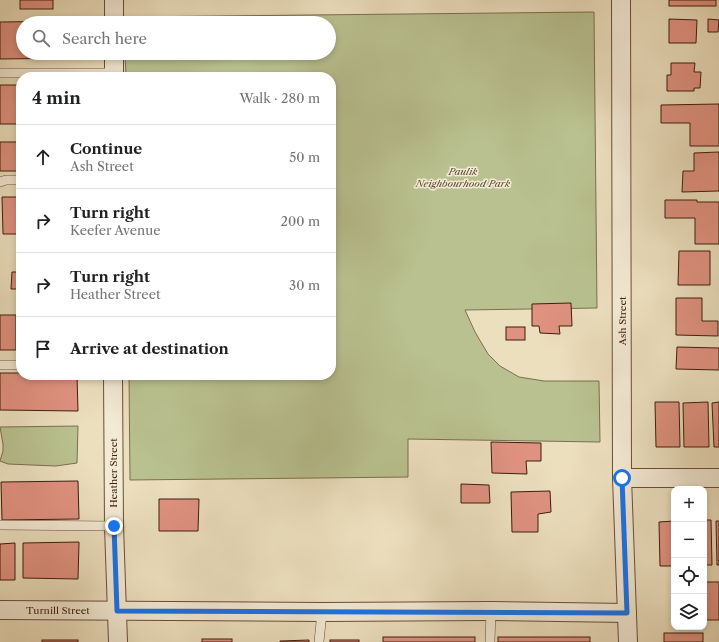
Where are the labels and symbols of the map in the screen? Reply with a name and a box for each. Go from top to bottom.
park label: Paulik Neighbourhood Park [415,165,511,190]
street label: Ash Street [616,296,629,347]
street label: Heather Street [107,438,120,508]
route start [613,469,631,487]
route end [105,517,123,535]
street label: Turnill Street [26,604,90,617]

